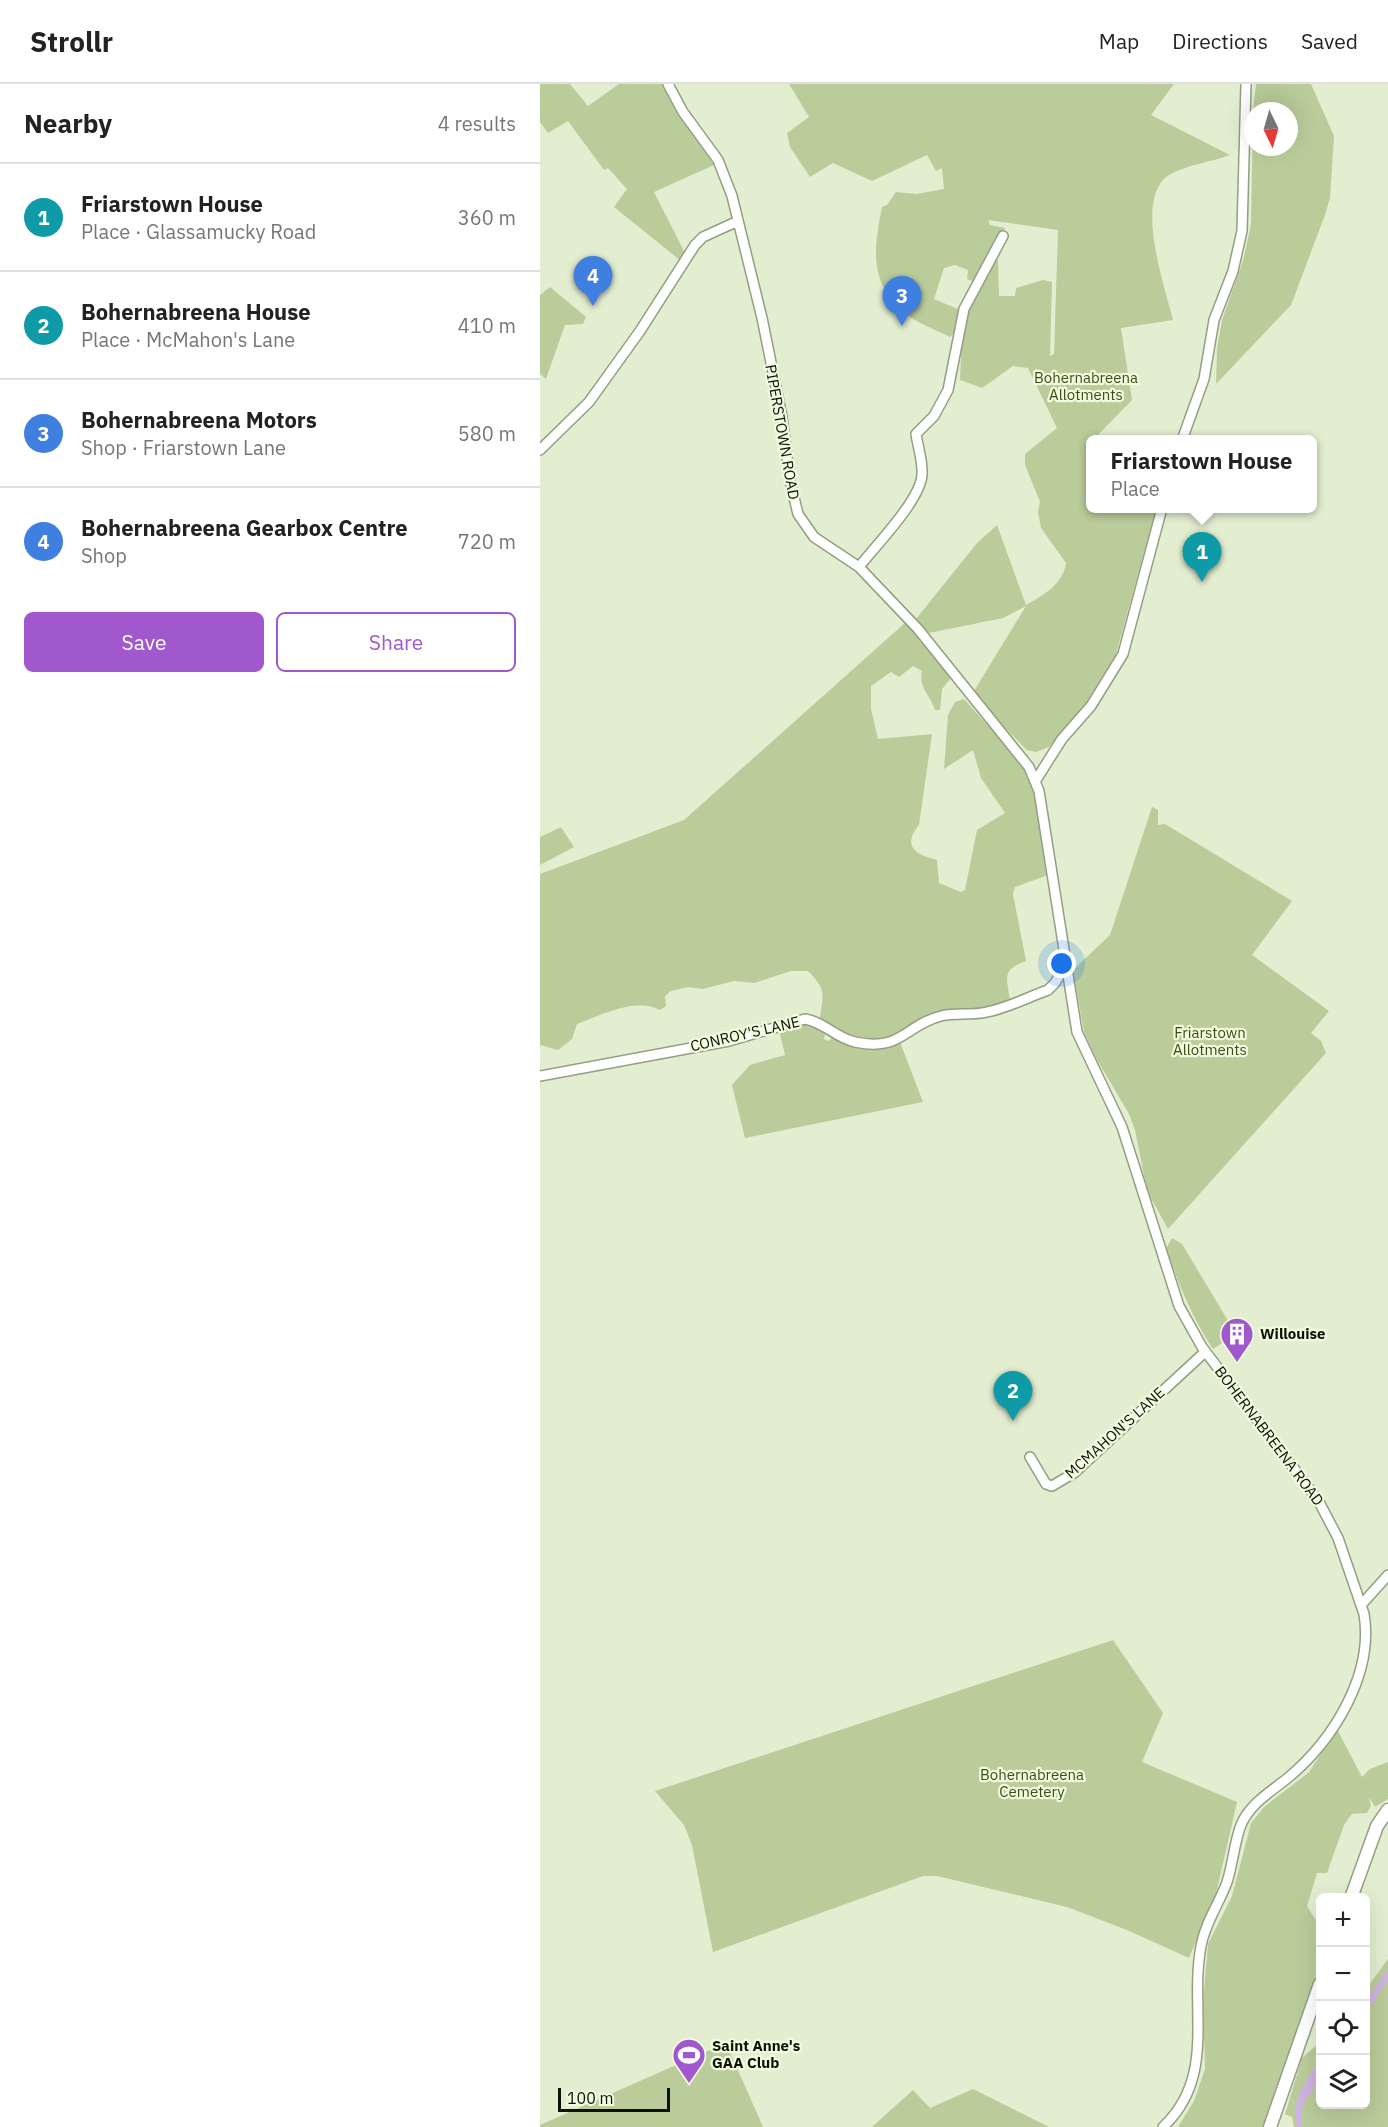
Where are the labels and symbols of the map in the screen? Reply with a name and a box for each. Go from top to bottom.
north arrow [1244,102,1298,156]
pin: 4 [574,256,612,306]
pin: 3 [882,276,922,326]
street label: PIPERSTOWN ROAD [761,363,804,501]
park label: Bohernabreena Allotments [1034,368,1138,404]
pin: 1 [1182,532,1222,582]
your location [1047,949,1076,978]
street label: CONROY'S LANE [688,1012,801,1055]
park label: Friarstown Allotments [1173,1023,1247,1059]
building icon: Willouise [1219,1316,1255,1363]
place label: Willouise [1260,1324,1326,1343]
street label: BOHERNABREENA ROAD [1211,1362,1328,1509]
pin: 2 [994,1372,1032,1421]
street label: MCMAHON'S LANE [1061,1383,1169,1482]
park label: Bohernabreena Cemetery [980,1765,1084,1801]
place label: Saint Anne's GAA Club [712,2036,801,2072]
sports icon: Saint Anne's GAA Club [671,2037,707,2084]
scale bar [558,2085,670,2112]

